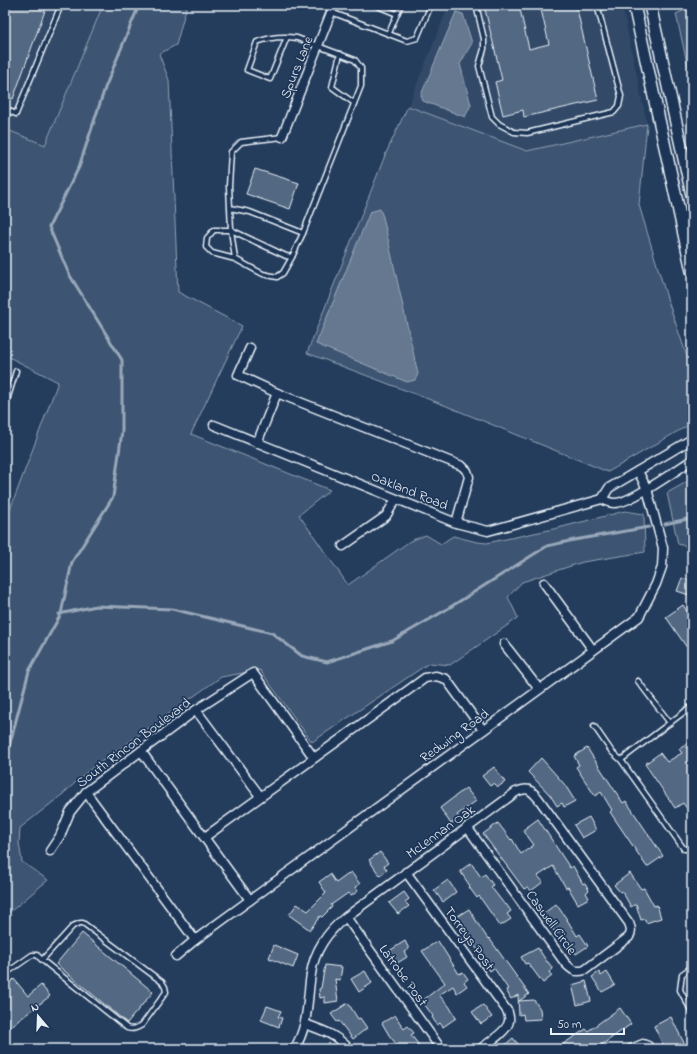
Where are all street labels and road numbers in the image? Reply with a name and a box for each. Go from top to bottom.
street label: Spurs Lane [275,33,320,102]
street label: Oakland Road [368,466,451,516]
street label: South Rincon Boulevard [72,693,196,793]
street label: Redwing Road [416,704,494,769]
street label: McLennan Oak [402,799,480,864]
street label: Caswell Circle [520,886,582,960]
street label: Torreys Post [438,903,499,976]
street label: Latrobe Post [373,941,433,1011]

